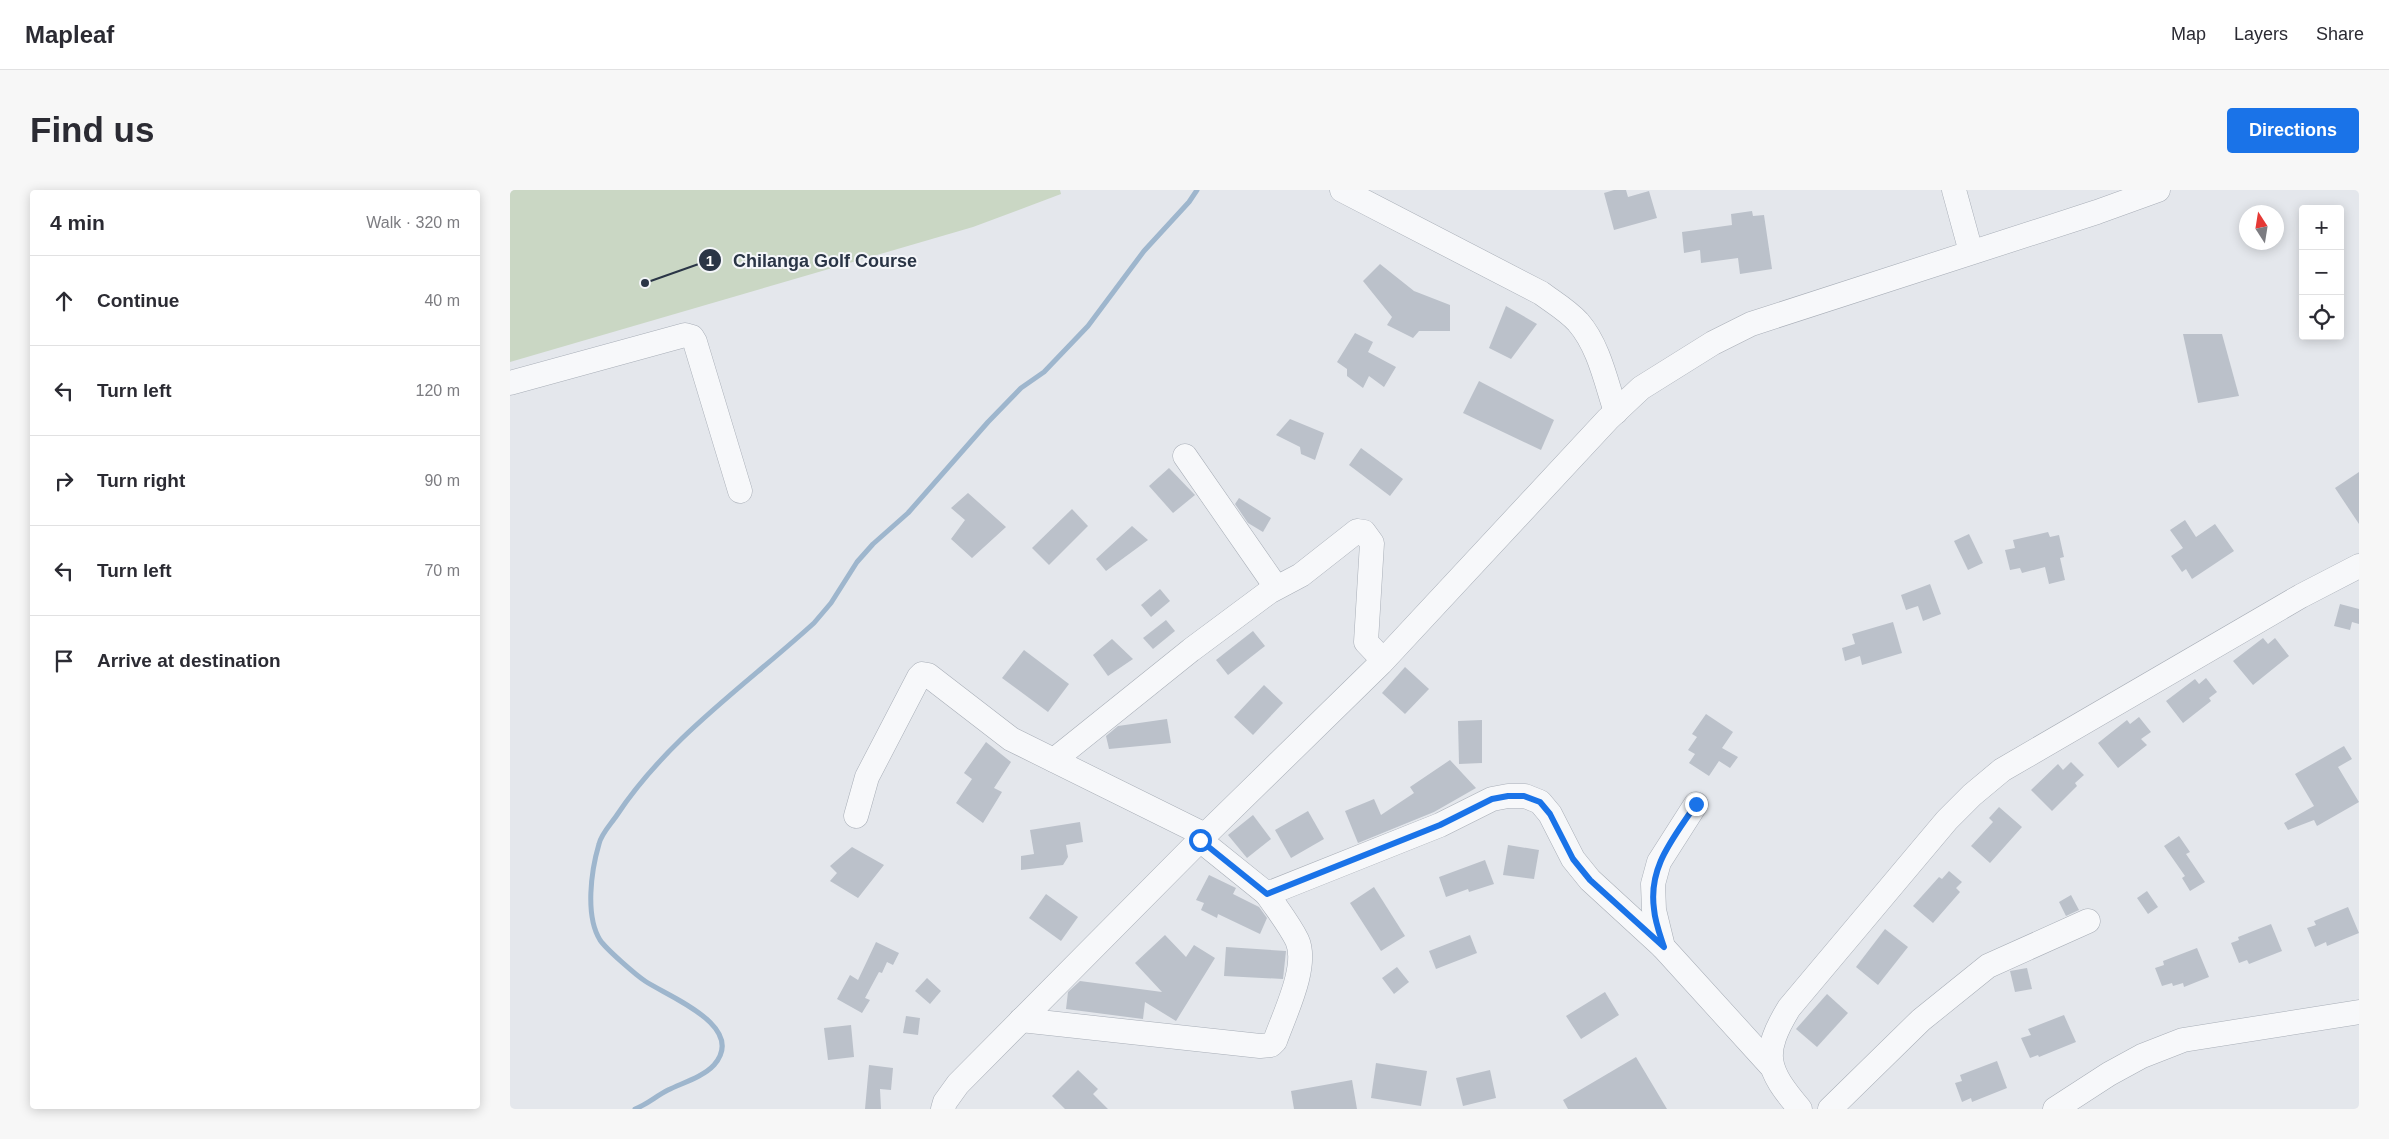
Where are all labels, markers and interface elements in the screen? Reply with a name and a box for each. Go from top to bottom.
text: Mapleaf [25,21,114,48]
text: Map [2171,24,2206,44]
text: Layers [2234,24,2288,44]
text: Share [2316,24,2364,44]
button: Directions [2227,108,2359,153]
text: Find us [30,110,154,149]
north arrow [2239,205,2284,250]
map controls [2299,205,2344,340]
button: + [2299,205,2344,250]
text: 4 min [50,211,105,234]
text: Walk · 320 m [366,214,460,231]
callout: Chilanga Golf Course [698,244,927,277]
button: − [2299,250,2344,295]
text: Chilanga Golf Course [733,251,917,271]
text: 1 [706,252,714,269]
icon: ahead [50,287,78,315]
text: Continue [97,290,179,311]
text: 40 m [424,292,460,309]
button: locate [2299,295,2344,340]
icon: left [50,377,78,405]
text: Turn left [97,380,172,401]
text: 120 m [416,382,460,399]
icon: right [50,467,78,495]
text: Turn right [97,470,185,491]
text: 90 m [424,472,460,489]
icon: left [50,557,78,585]
text: Turn left [97,560,172,581]
text: 70 m [424,562,460,579]
icon: arrive [50,647,78,675]
text: Arrive at destination [97,650,281,671]
route end [1685,793,1708,816]
route start [1189,829,1212,852]

